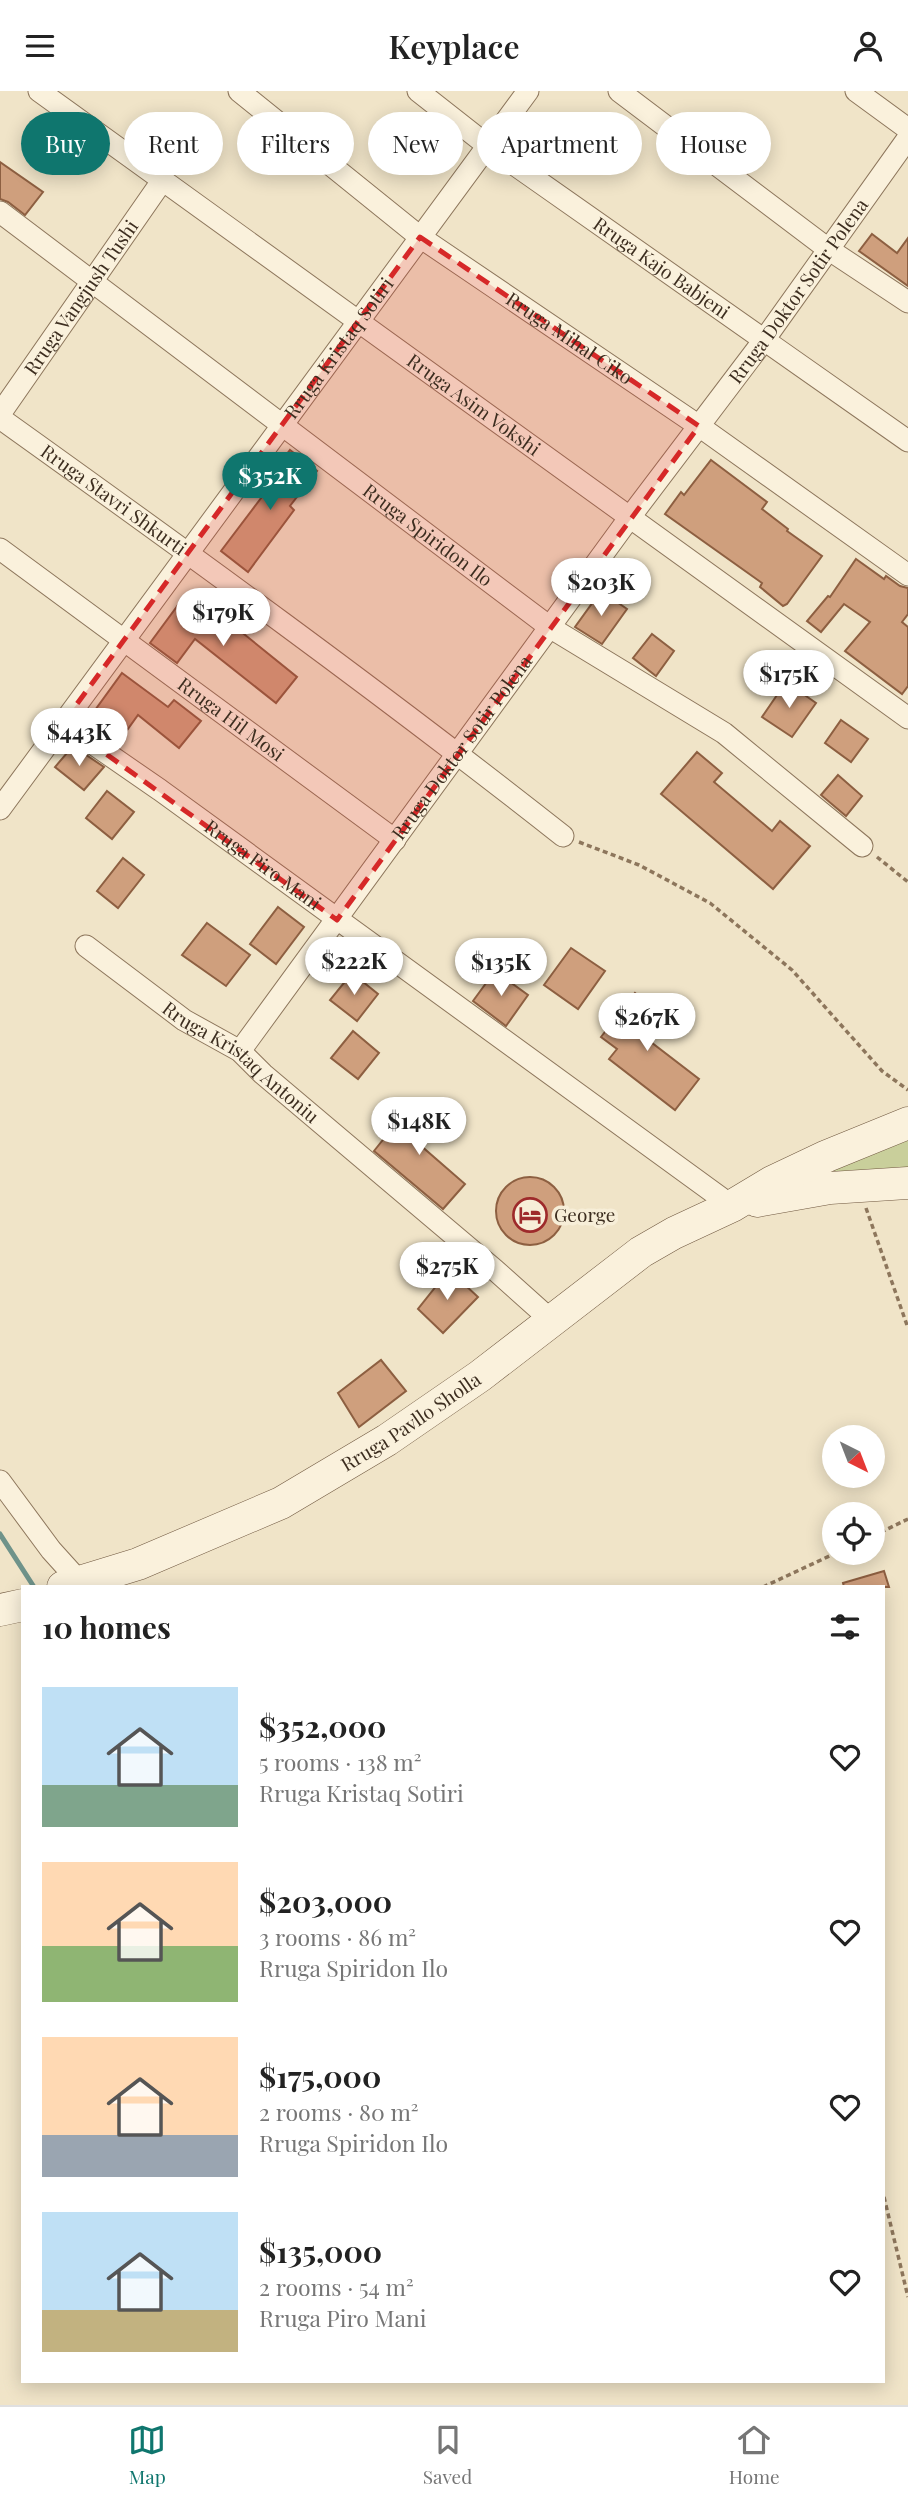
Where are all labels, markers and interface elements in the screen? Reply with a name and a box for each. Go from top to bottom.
text: Keyplace [388,24,520,67]
icon: menu [21,27,59,65]
icon: person [849,27,887,65]
chip: Buy [21,112,110,175]
chip: Rent [124,112,223,175]
chip: Filters [237,112,354,175]
chip: New [368,112,463,175]
chip: Apartment [477,112,642,175]
chip: House [656,112,771,175]
street label: Rruga Doktor Sotir Polena [722,192,873,388]
street label: Rruga Kajo Babjeni [589,210,736,324]
street label: Rruga Vangjush Tushi [17,214,143,380]
street label: Rruga Kristaq Sotiri [277,271,399,424]
street label: Rruga Mihal Ciko [502,285,638,390]
street label: Rruga Asim Vokshi [402,347,547,461]
street label: Rruga Stavri Shkurti [36,438,193,561]
pin: $352K [221,453,319,512]
text: $352K [238,459,302,490]
street label: Rruga Spiridon Ilo [358,477,499,592]
pin: $203K [552,559,650,618]
text: $203K [567,565,635,596]
pin: $179K [174,589,272,648]
text: $179K [192,595,254,626]
street label: Rruga Doktor Sotir Polena [385,649,537,844]
pin: $175K [740,651,838,710]
text: $175K [759,657,819,688]
street label: Rruga Hil Mosi [173,670,291,767]
pin: $443K [30,709,128,768]
text: $443K [47,715,111,746]
street label: Rruga Piro Mani [200,813,327,915]
pin: $222K [305,937,403,997]
pin: $135K [452,939,550,998]
text: $222K [321,944,387,975]
text: $135K [471,945,531,976]
pin: $267K [598,993,696,1053]
street label: Rruga Kristaq Antoniu [158,994,325,1128]
text: $267K [614,1000,680,1031]
pin: $148K [370,1097,468,1157]
text: $148K [387,1104,451,1135]
hotel icon: George [511,1196,549,1234]
place label: George [554,1201,615,1227]
pin: $275K [398,1243,496,1302]
text: $275K [416,1249,478,1280]
street label: Rruga Pavllo Sholla [336,1365,486,1477]
north arrow [822,1425,886,1487]
map controls [822,1425,885,1565]
button: locate [822,1502,885,1565]
text: 10 homes [42,1607,171,1647]
icon: filters [826,1608,864,1646]
text: $352,000 [259,1706,386,1746]
icon: home [98,1715,182,1799]
icon: heart [826,1738,864,1776]
text: 5 rooms · 138 m² [259,1746,422,1777]
text: Rruga Kristaq Sotiri [259,1777,464,1808]
text: $203,000 [259,1881,392,1921]
icon: home [98,1890,182,1974]
icon: heart [826,1913,864,1951]
text: 3 rooms · 86 m² [259,1921,416,1952]
text: Rruga Spiridon Ilo [259,1952,448,1983]
text: $175,000 [259,2056,381,2096]
icon: home [98,2065,182,2149]
icon: heart [826,2088,864,2126]
text: 2 rooms · 80 m² [259,2096,419,2127]
text: Rruga Spiridon Ilo [259,2127,448,2158]
text: $135,000 [259,2231,382,2271]
icon: home [98,2240,182,2324]
icon: heart [826,2263,864,2301]
text: 2 rooms · 54 m² [259,2271,414,2302]
text: Rruga Piro Mani [259,2302,426,2333]
tab: Map [128,2421,166,2489]
tab: Saved [423,2421,472,2489]
tab: Home [729,2421,780,2489]

